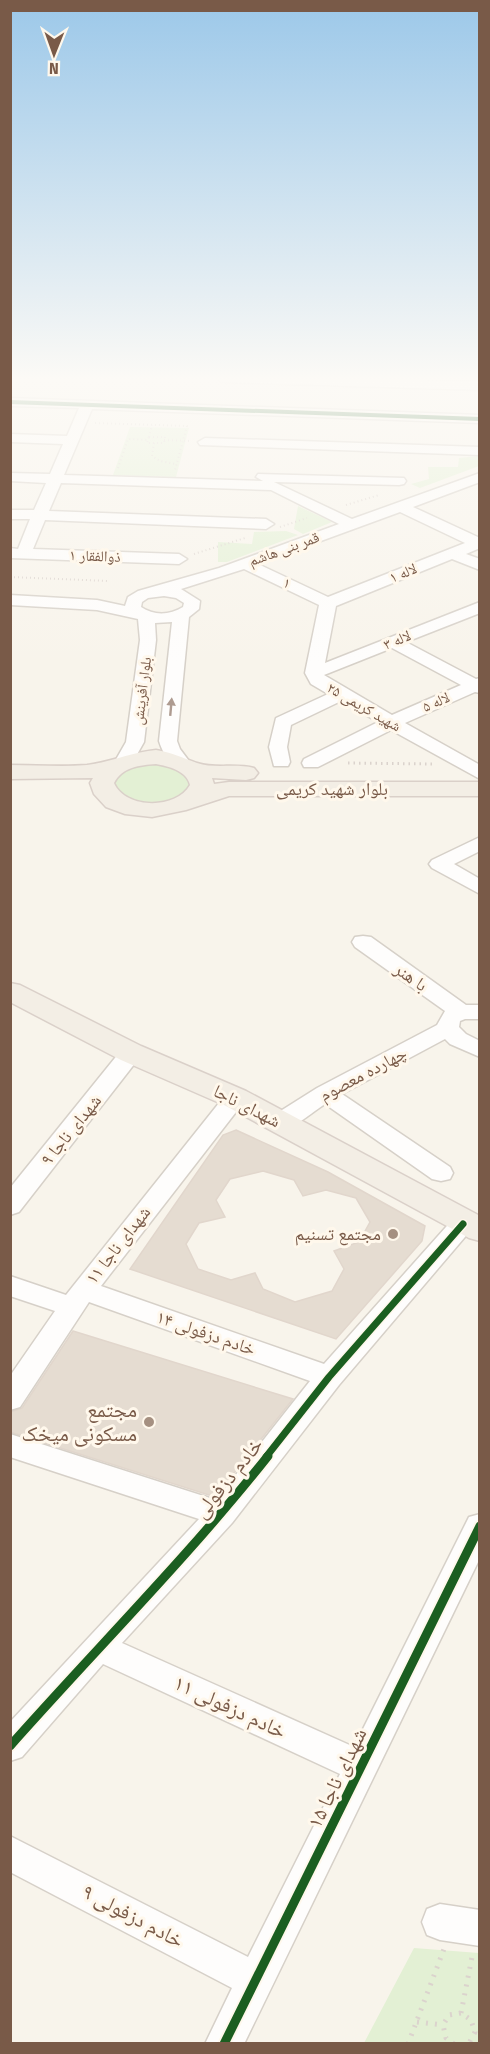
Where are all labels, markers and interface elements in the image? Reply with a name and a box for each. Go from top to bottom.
north arrow [24,24,84,84]
text: N [49,59,59,78]
street label: قمر بنی هاشم [246,528,322,571]
street label: ذوالفقار ۱ [69,546,121,566]
street label: لاله ۱ [387,559,419,587]
street label: ۱ [280,573,294,593]
street label: لاله ۳ [381,626,413,654]
street label: بلوار آفرینش [129,656,156,726]
street label: شهید کریمی ۲۵ [323,679,404,736]
street label: لاله ۵ [420,688,452,716]
one-way arrow [166,697,176,716]
street label: بلوار شهید کریمی [276,778,388,800]
street label: با هنر [389,957,432,996]
street label: چهارده معصوم [316,1042,411,1107]
street label: شهدای ناجا [210,1080,284,1132]
street label: شهدای ناجا ۹ [36,1090,106,1170]
street label: شهدای ناجا ۱۱ [81,1202,155,1288]
place label: مجتمع تسنیم [295,1223,381,1246]
marker: مجتمع تسنیم [386,1227,400,1241]
street label: خادم دزفولی ۱۴ [153,1306,258,1361]
place label: مجتمع مسکونی میخک [21,1397,137,1447]
marker: مجتمع مسکونی میخک [142,1415,156,1429]
street label: خادم دزفولی [187,1432,269,1524]
street label: خادم دزفولی ۱۱ [169,1670,290,1745]
street label: شهدای ناجا ۱۵ [302,1724,372,1832]
street label: خادم دزفولی ۹ [77,1878,188,1954]

